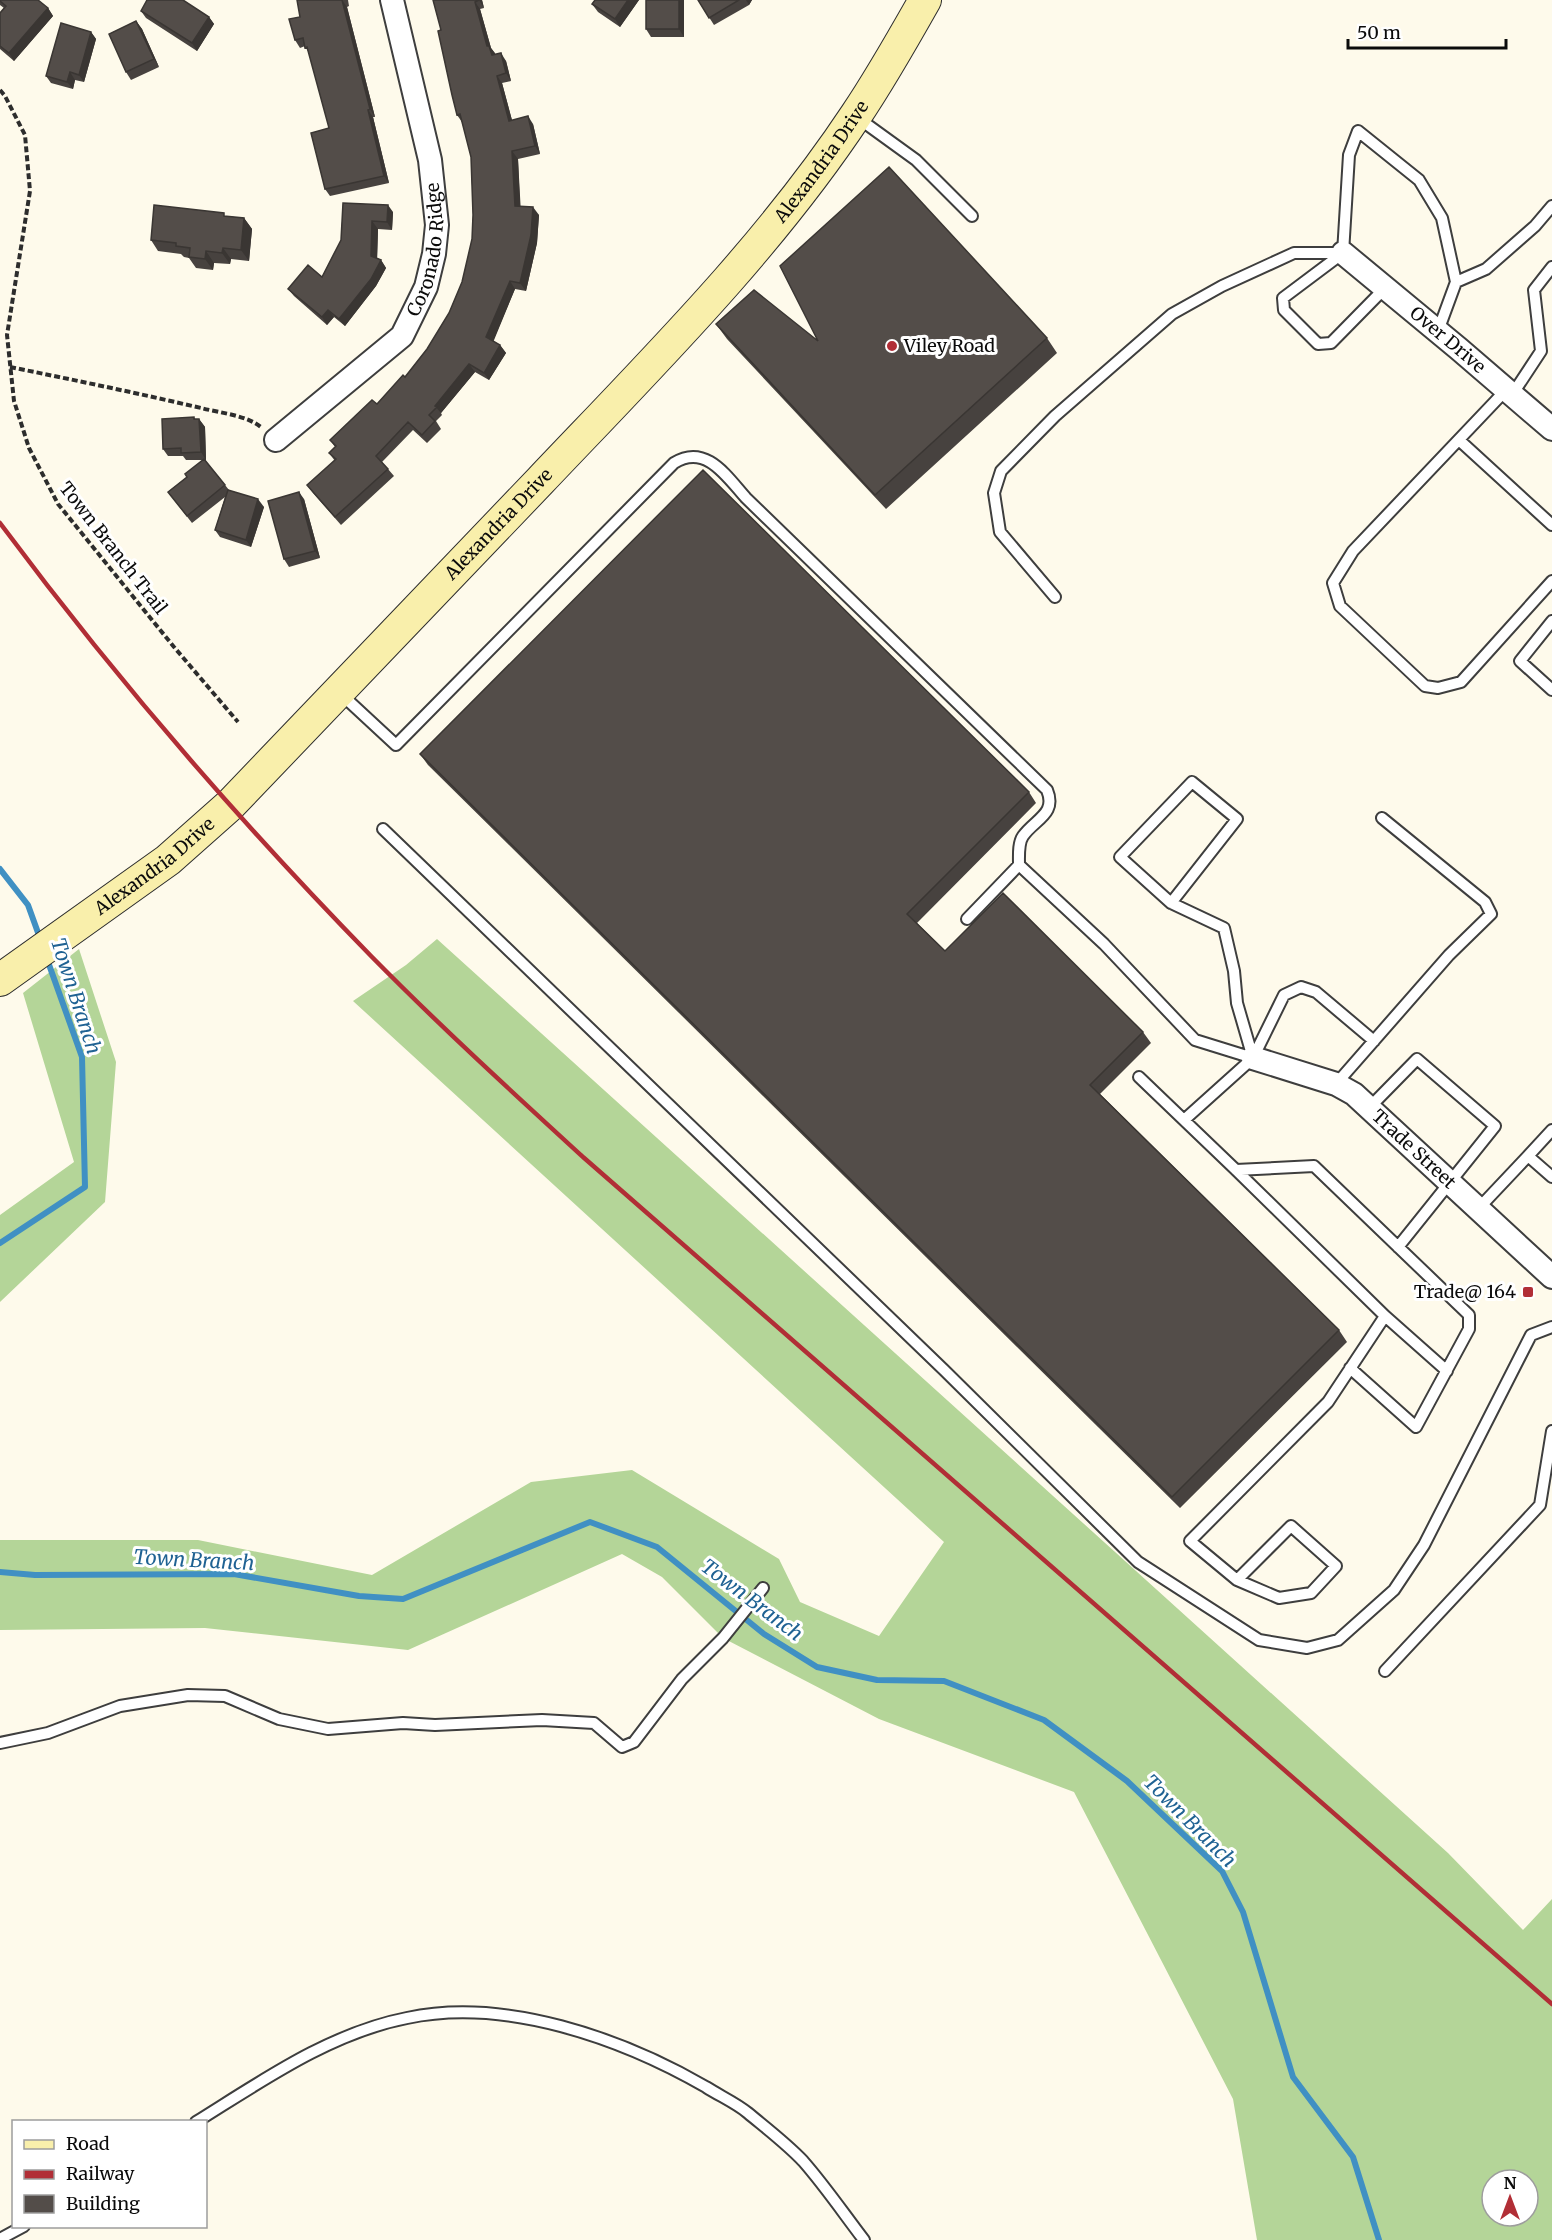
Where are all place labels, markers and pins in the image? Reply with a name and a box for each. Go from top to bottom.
place label: Viley Road [903,334,995,357]
marker: Viley Road [885,339,899,353]
place label: Trade@ 164 [1414,1280,1516,1303]
marker: Trade@ 164 [1521,1285,1535,1299]

